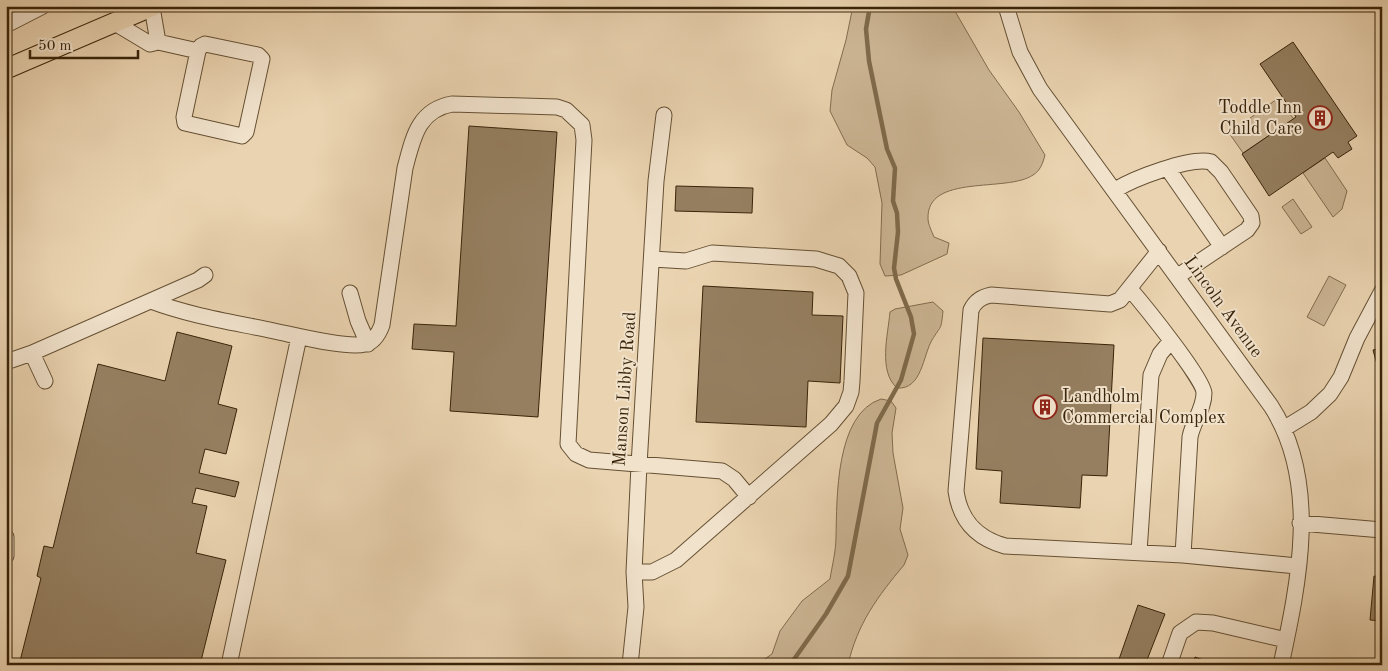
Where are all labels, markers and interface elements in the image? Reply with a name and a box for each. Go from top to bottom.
scale bar [30,28,138,60]
text: 50 m [38,39,72,54]
place label: Toddle Inn Child Care [1218,99,1302,138]
building icon: Toddle Inn Child Care [1307,105,1333,131]
street label: Lincoln Avenue [1180,253,1266,361]
street label: Manson Libby Road [611,311,639,467]
place label: Landholm Commercial Complex [1062,388,1226,427]
building icon: Landholm Commercial Complex [1032,394,1058,420]

